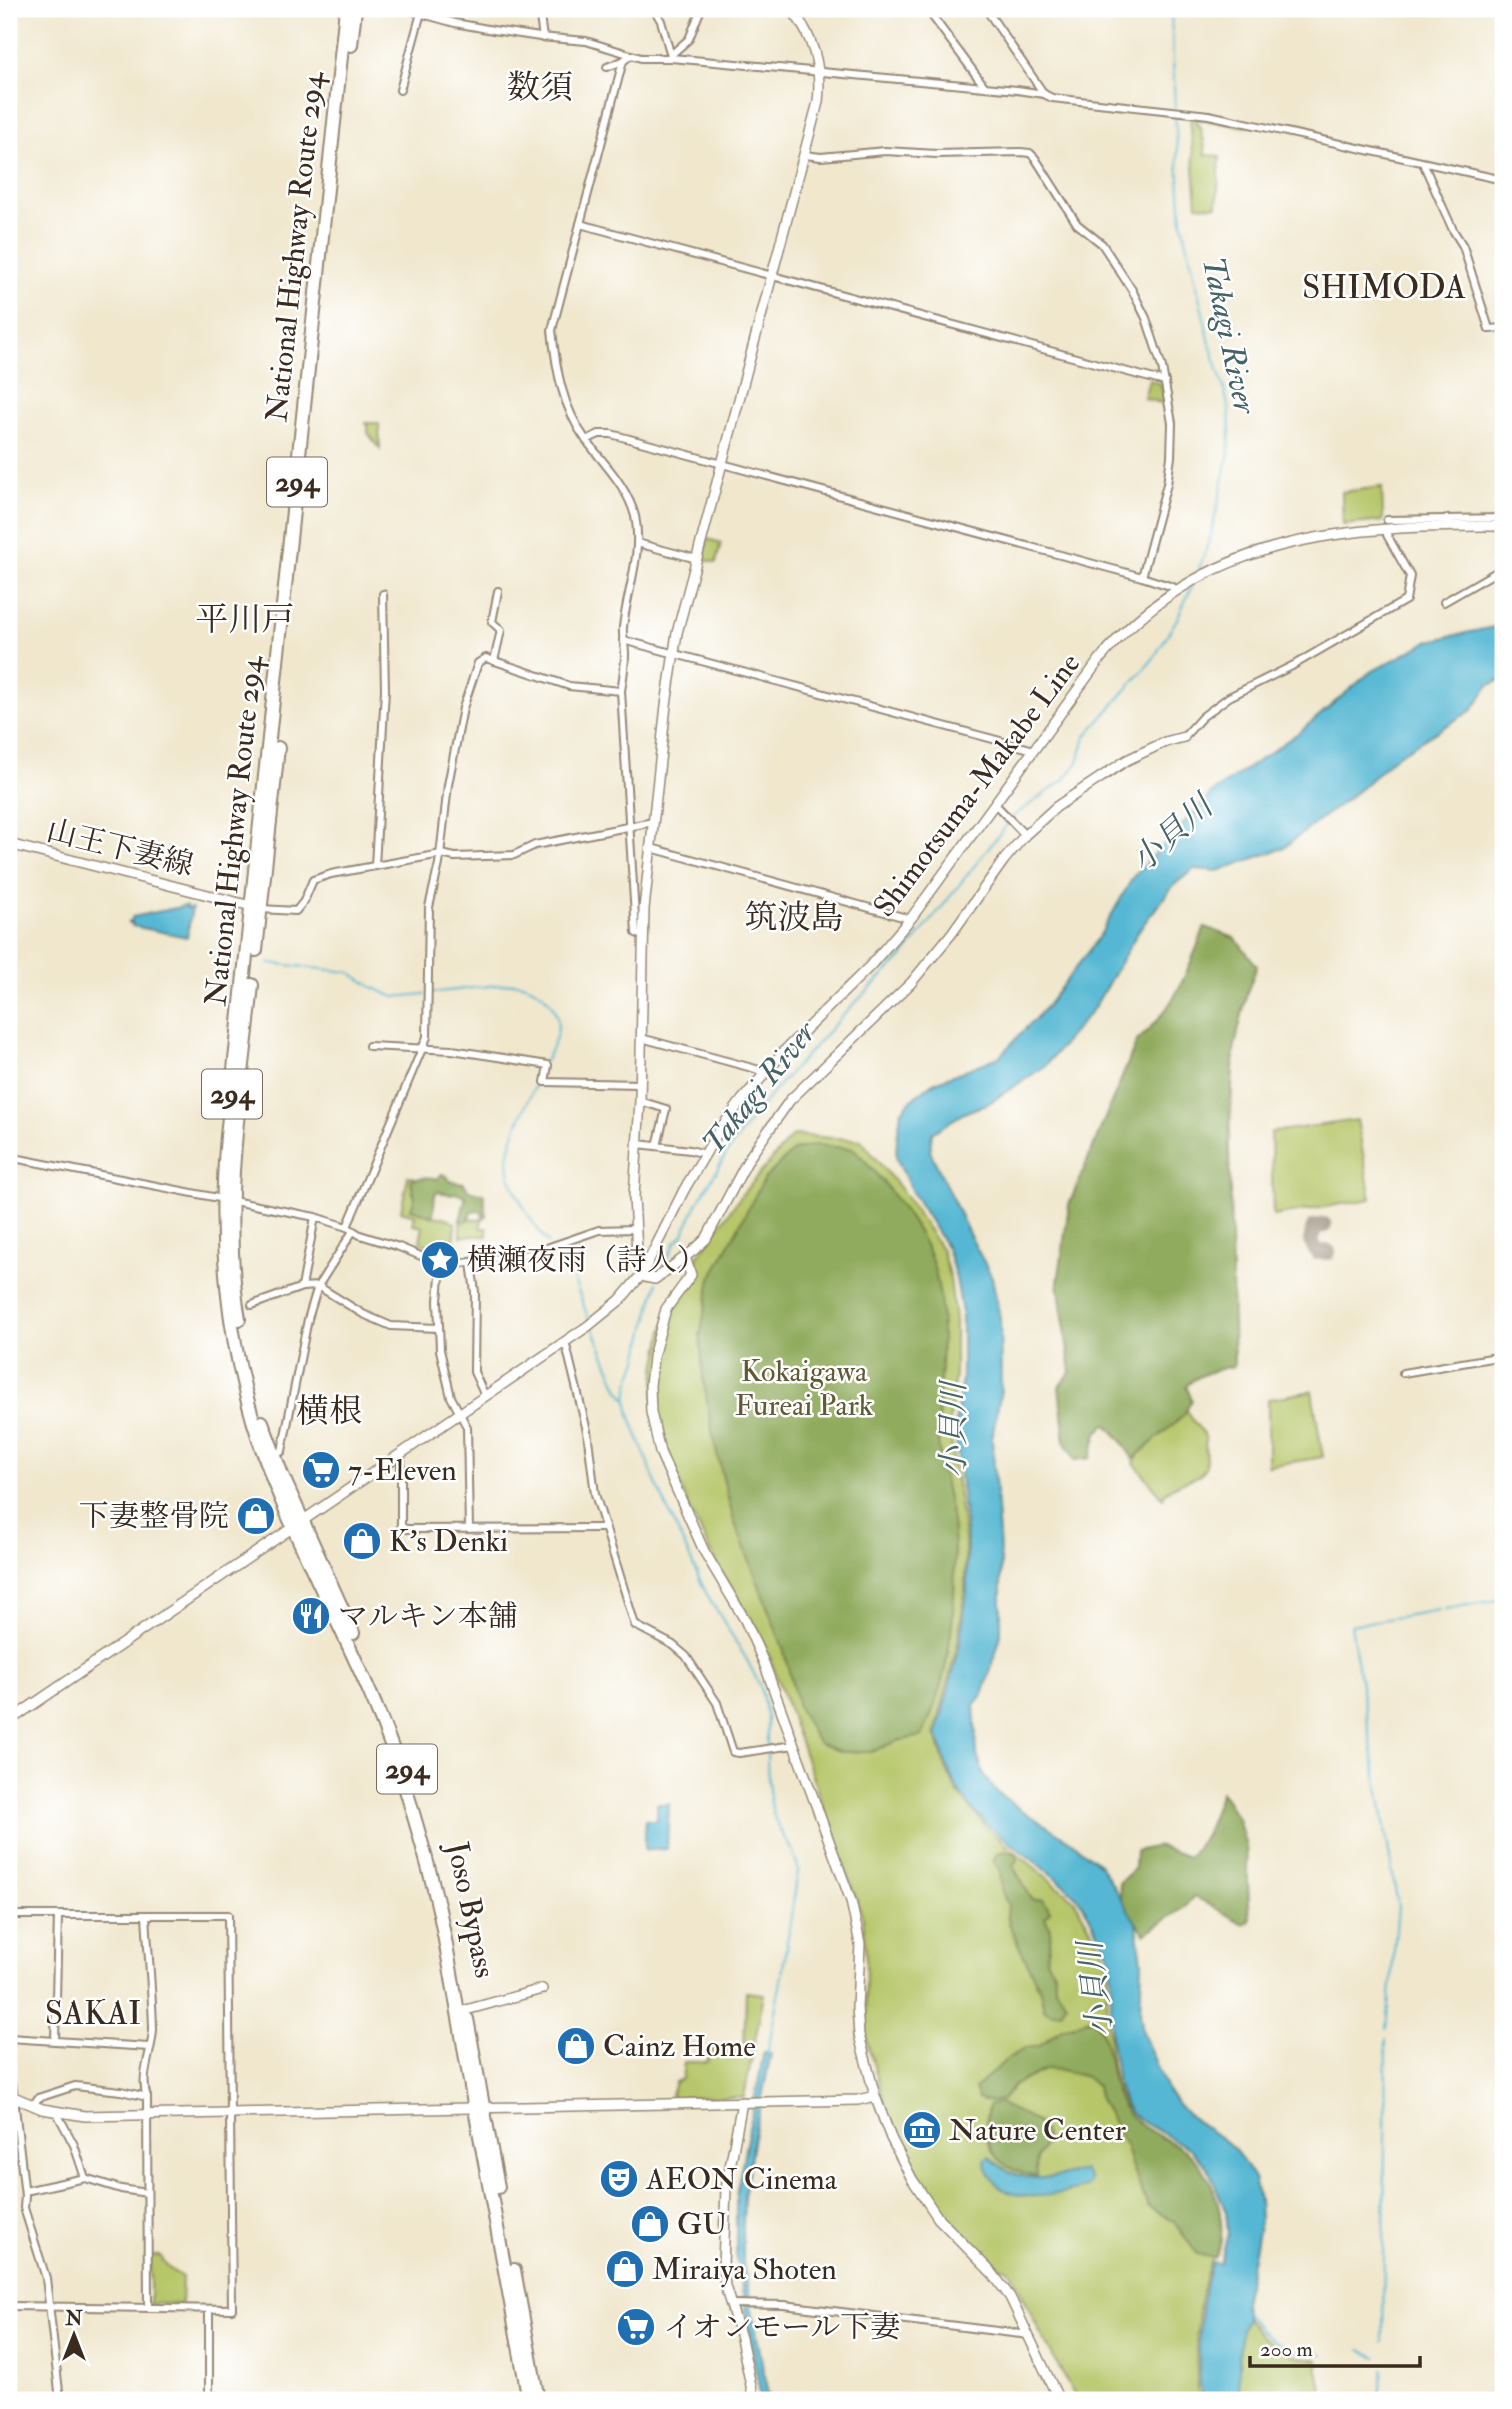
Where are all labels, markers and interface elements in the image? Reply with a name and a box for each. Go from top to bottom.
district label: 数須 [507,67,573,108]
street label: National Highway Route 294 [258,69,332,424]
water label: Takagi River [1193,253,1266,419]
district label: SHIMODA [1302,267,1466,308]
road number: 294 [267,458,327,506]
district label: 平川戸 [196,599,295,640]
street label: Shimotsuma-Makabe Line [866,646,1088,924]
street label: National Highway Route 294 [197,653,271,1008]
water label: 小貝川 [1123,785,1223,881]
street label: 山王下妻線 [43,812,197,884]
district label: 筑波島 [745,897,844,938]
water label: Takagi River [693,1012,826,1162]
road number: 294 [202,1070,262,1118]
place icon: 横瀬夜雨（詩人） [419,1239,461,1281]
place label: 横瀬夜雨（詩人） [467,1242,707,1279]
park label: Kokaigawa Fureai Park [735,1353,873,1424]
water label: 小貝川 [934,1379,974,1478]
district label: 横根 [296,1391,362,1432]
supermarket icon: 7-Eleven [300,1449,342,1491]
place label: 7-Eleven [348,1452,457,1489]
shop icon: 下妻整骨院 [235,1495,277,1537]
place label: 下妻整骨院 [79,1498,229,1535]
shop icon: K's Denki [341,1520,383,1562]
place label: K's Denki [389,1523,508,1560]
restaurant icon: マルキン本舗 [290,1595,332,1637]
place label: マルキン本舗 [338,1598,518,1635]
road number: 294 [377,1744,437,1794]
street label: Joso Bypass [438,1838,503,1981]
water label: 小貝川 [1070,1936,1122,2039]
district label: SAKAI [45,1993,141,2034]
shop icon: Cainz Home [555,2025,597,2067]
place label: Cainz Home [603,2028,756,2065]
museum icon: Nature Center [901,2109,943,2151]
place label: Nature Center [949,2112,1126,2149]
theatre icon: AEON Cinema [598,2158,640,2200]
place label: AEON Cinema [645,2161,838,2198]
shop icon: GU [629,2203,671,2245]
place label: GU [677,2206,727,2243]
shop icon: Miraiya Shoten [604,2248,646,2290]
place label: Miraiya Shoten [652,2251,837,2288]
north arrow [38,2300,108,2370]
supermarket icon: イオンモール下妻 [615,2306,657,2348]
text: N [64,2307,83,2331]
place label: イオンモール下妻 [663,2309,900,2346]
scale bar [1250,2325,1419,2369]
text: 200 m [1260,2336,1313,2363]

